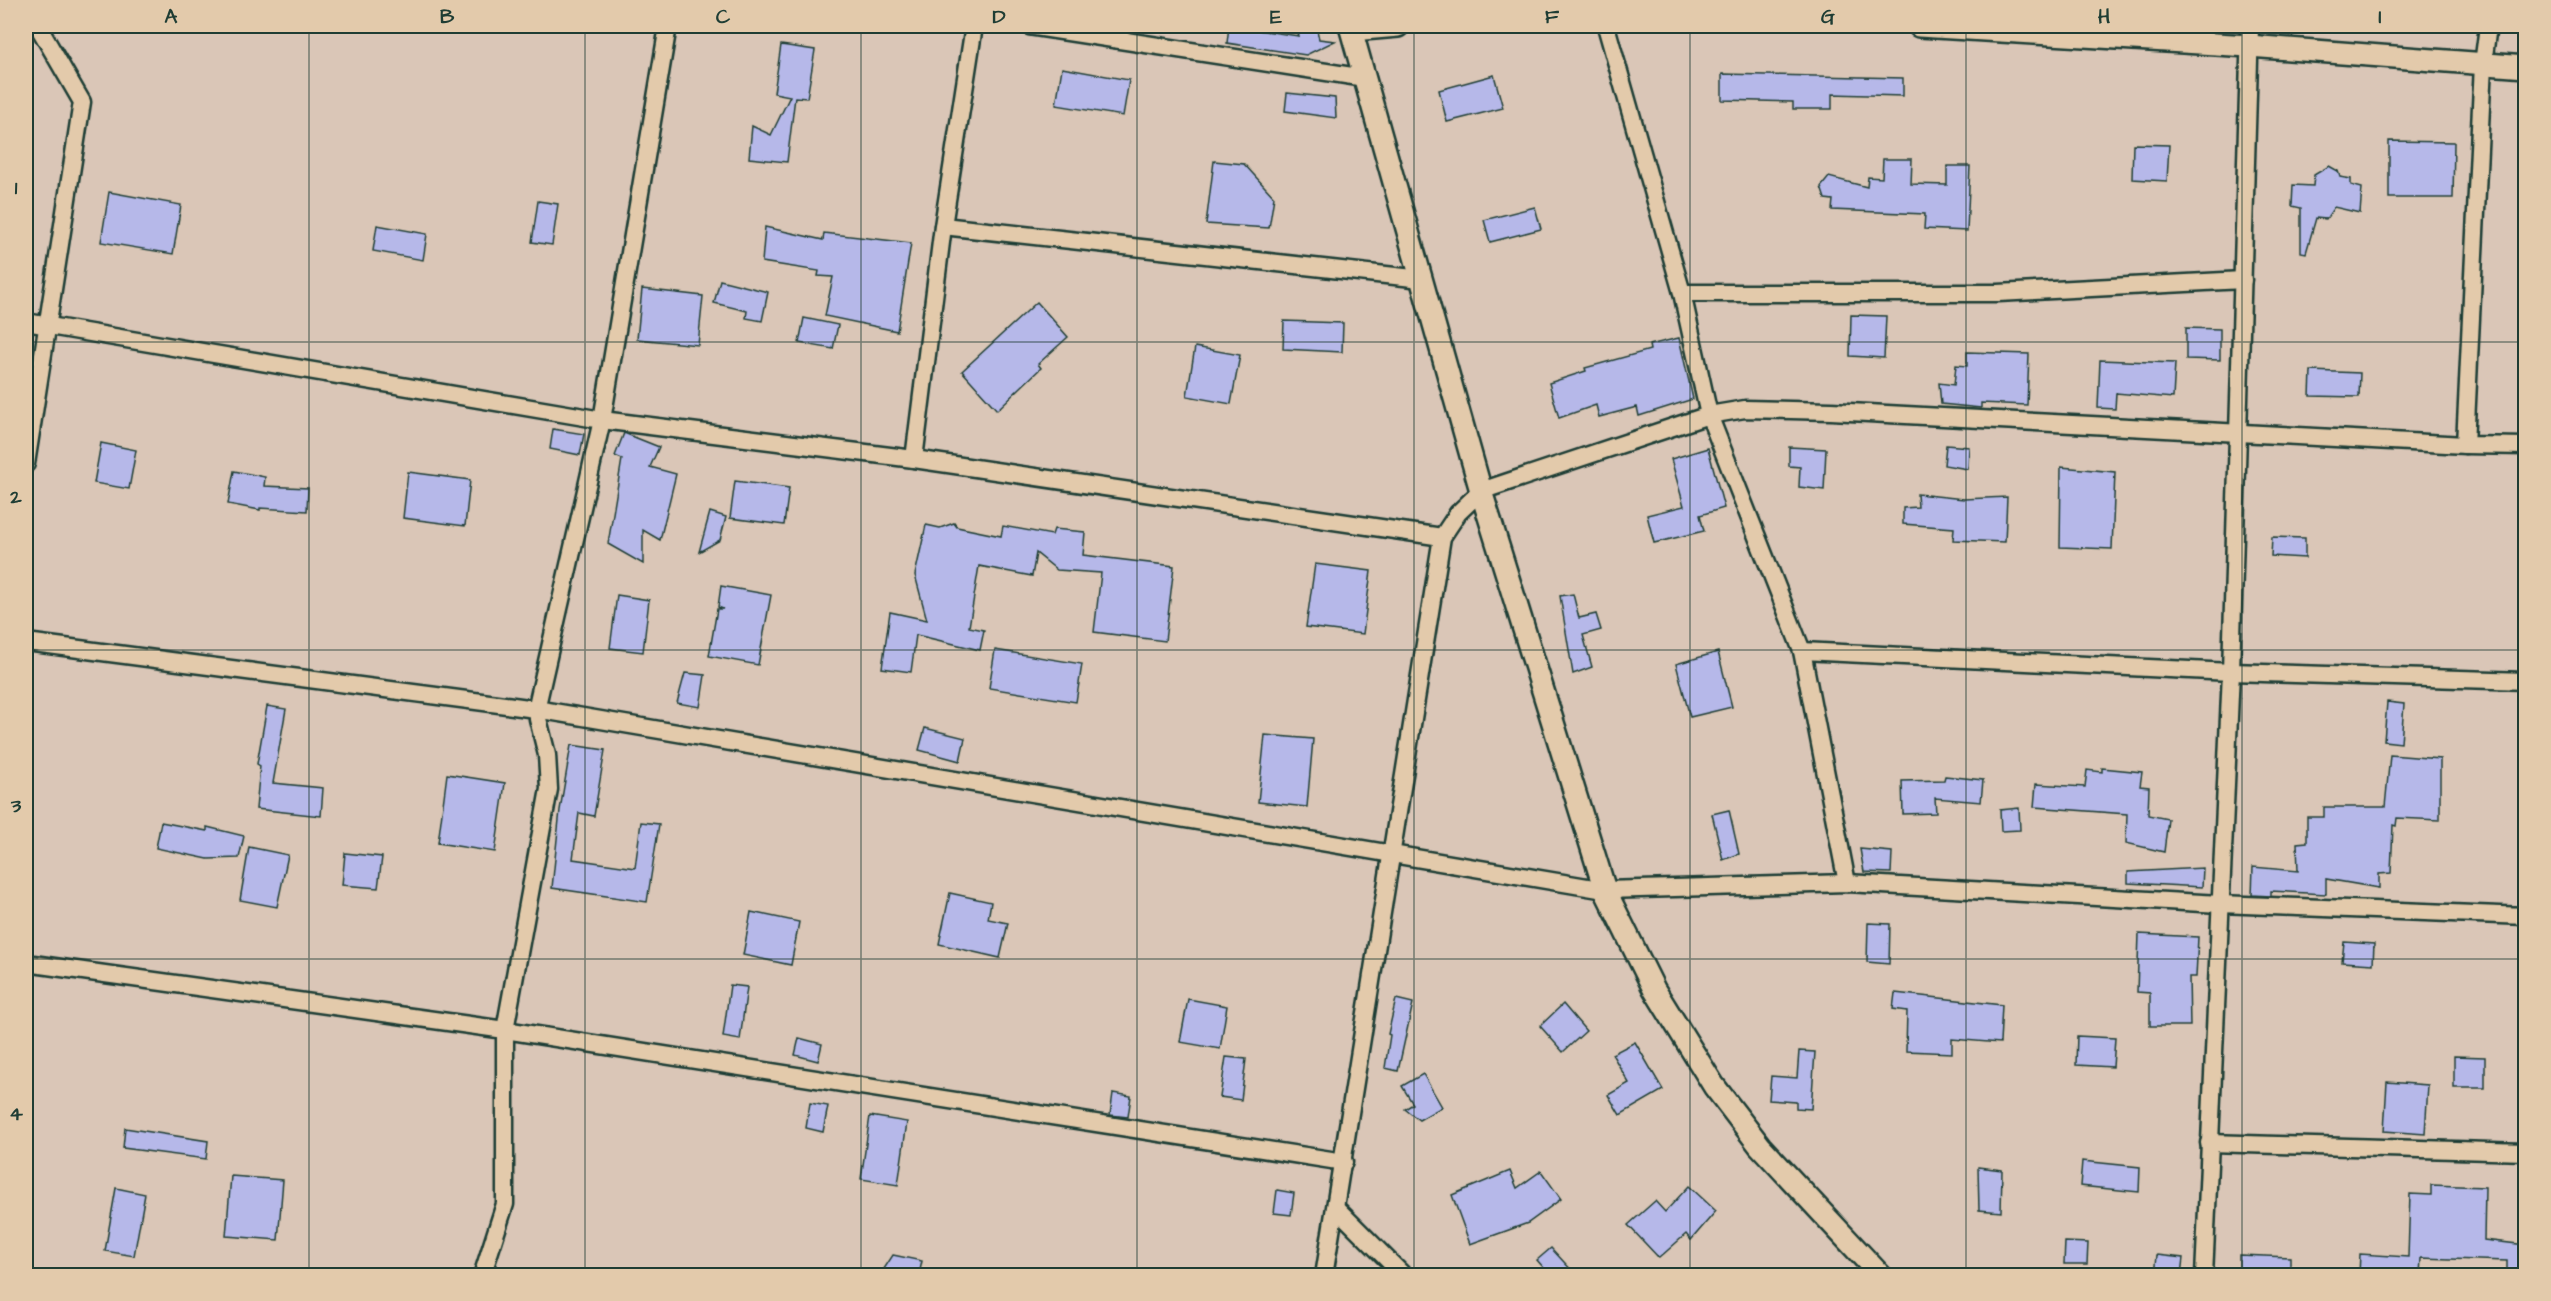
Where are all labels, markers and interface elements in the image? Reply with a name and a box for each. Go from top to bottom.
text: A [165,3,178,31]
text: B [440,3,455,31]
text: C [716,3,731,31]
text: D [993,3,1006,31]
text: E [1270,3,1282,31]
text: F [1545,3,1560,31]
text: G [1821,3,1835,31]
text: H [2098,3,2110,31]
text: I [2378,3,2382,31]
text: 1 [15,174,18,202]
text: 2 [9,483,22,511]
text: 3 [10,792,22,820]
text: 4 [9,1100,23,1128]

